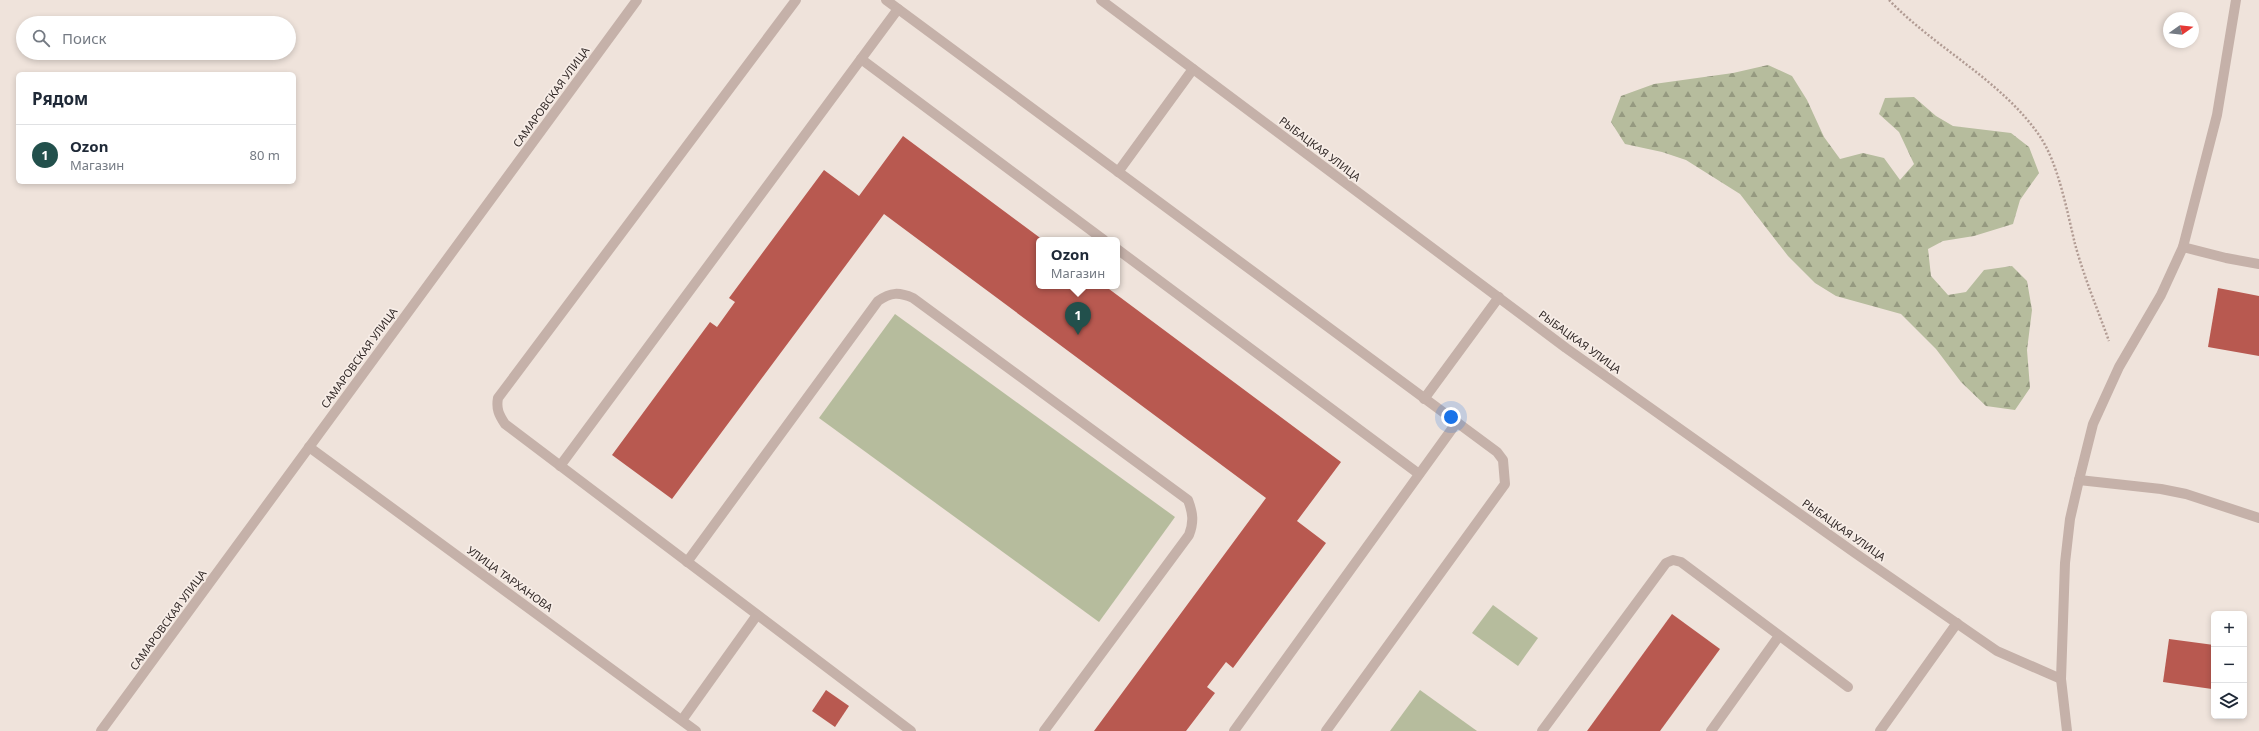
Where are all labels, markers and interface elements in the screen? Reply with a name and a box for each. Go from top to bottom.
north arrow [2163,12,2199,48]
search box [16,16,296,60]
icon: search [30,27,52,49]
text: Поиск [62,28,107,48]
street label: САМАРОВСКАЯ УЛИЦА [509,43,593,150]
text: Рядом [32,87,88,110]
street label: РЫБАЦКАЯ УЛИЦА [1276,113,1365,185]
text: Ozon [70,136,108,156]
text: 1 [41,146,49,164]
text: 80 m [250,146,280,164]
text: Магазин [70,156,124,174]
popup [1036,237,1120,289]
text: Ozon [1051,244,1089,264]
text: Магазин [1051,264,1105,282]
pin: 1 [1065,302,1091,335]
street label: САМАРОВСКАЯ УЛИЦА [317,304,401,411]
street label: РЫБАЦКАЯ УЛИЦА [1536,307,1625,377]
your location [1441,407,1461,427]
street label: РЫБАЦКАЯ УЛИЦА [1800,495,1890,565]
street label: УЛИЦА ТАРХАНОВА [464,542,557,615]
street label: САМАРОВСКАЯ УЛИЦА [126,566,210,673]
map controls [2211,611,2247,719]
button: + [2211,611,2247,647]
button: − [2211,647,2247,683]
button: layers [2211,683,2247,719]

